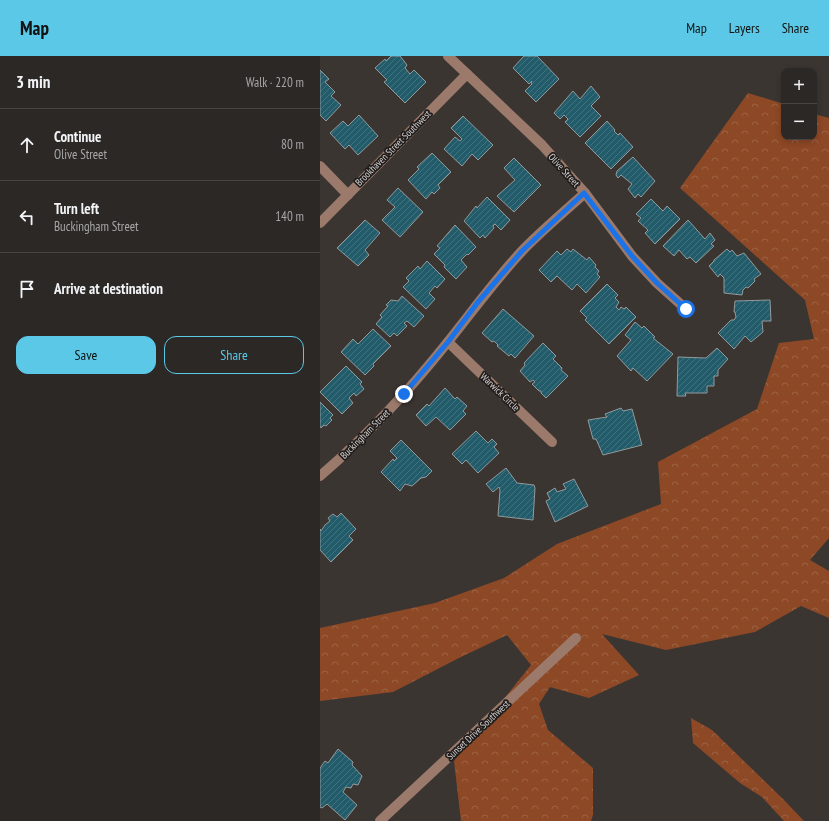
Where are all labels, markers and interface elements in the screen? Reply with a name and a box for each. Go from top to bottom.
text: Map [20,16,49,40]
text: Map [686,19,707,37]
text: Layers [729,19,760,37]
text: Share [782,19,809,37]
map controls [781,68,817,140]
button: + [781,68,817,104]
text: 3 min [16,71,50,93]
text: Walk · 220 m [246,74,304,91]
button: − [781,104,817,140]
street label: Brookhaven Street Southwest [352,107,434,189]
text: Continue [54,127,101,146]
icon: ahead [16,134,38,156]
text: 80 m [281,136,304,153]
text: Olive Street [54,146,107,163]
street label: Olive Street [546,150,583,190]
text: Turn left [54,199,99,218]
icon: left [16,206,38,228]
text: 140 m [275,208,304,225]
text: Buckingham Street [54,218,139,235]
icon: arrive [16,278,38,300]
text: Arrive at destination [54,279,163,298]
route start [677,300,695,318]
button: Save [16,336,156,374]
button: Share [164,336,304,374]
street label: Warwick Circle [477,370,523,414]
route end [395,385,413,403]
street label: Buckingham Street [337,406,393,462]
street label: Sunset Drive Southwest [444,697,513,763]

